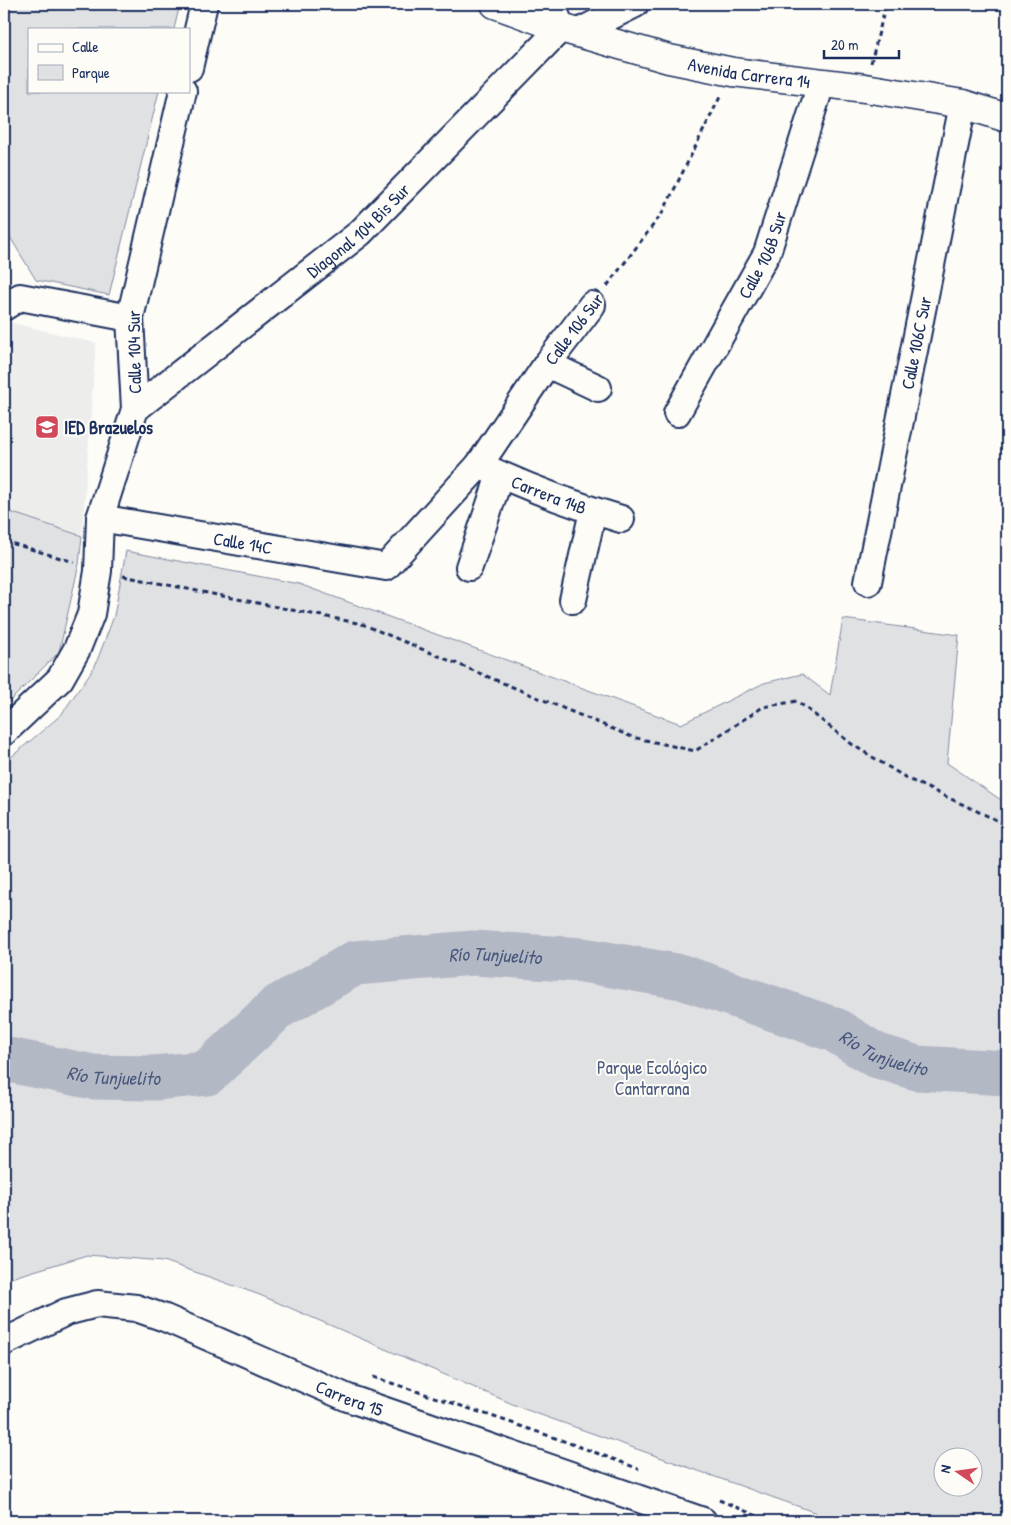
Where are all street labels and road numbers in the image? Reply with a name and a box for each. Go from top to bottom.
street label: Avenida Carrera 14 [686,51,812,94]
street label: Diagonal 104 Bis Sur [301,177,415,283]
street label: Calle 106B Sur [731,208,792,303]
street label: Calle 106 Sur [539,288,609,370]
street label: Calle 106C Sur [894,294,937,391]
street label: Calle 104 Sur [121,310,147,394]
street label: Carrera 14B [508,468,590,520]
street label: Calle 14C [212,525,274,560]
street label: Carrera 15 [312,1373,387,1422]

